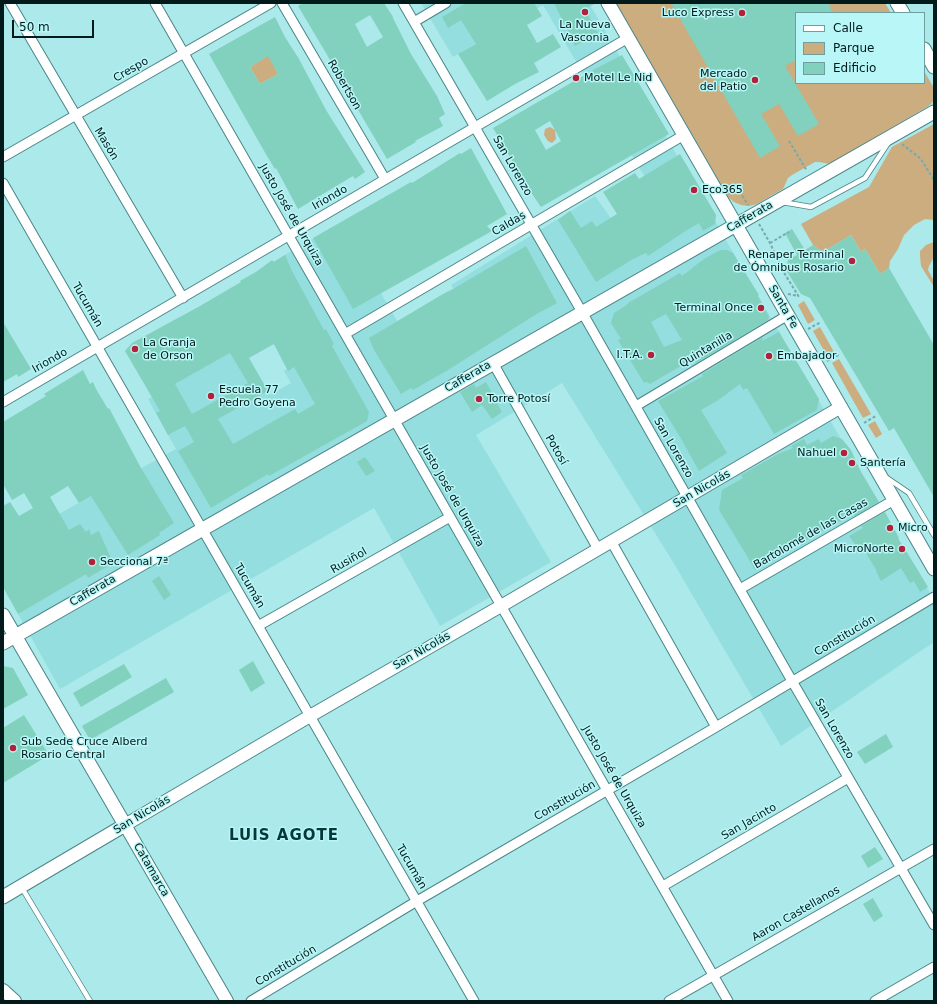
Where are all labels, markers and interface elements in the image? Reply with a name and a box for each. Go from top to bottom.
place label: Luco Express [662,6,734,20]
marker: La Nueva Vasconia [580,7,590,17]
marker: Luco Express [737,8,747,18]
scale bar [14,12,96,38]
legend [795,12,925,84]
place label: La Nueva Vasconia [559,18,611,44]
text: 50 m [19,20,50,34]
text: Calle [833,21,863,35]
text: Parque [833,41,874,55]
street label: Crespo [111,55,151,85]
street label: Robertson [324,57,364,113]
text: Edificio [833,61,876,75]
place label: Mercado del Patio [700,67,747,93]
place label: Motel Le Nid [584,71,652,85]
marker: Motel Le Nid [571,73,581,83]
marker: Mercado del Patio [750,75,760,85]
street label: Masón [91,125,121,163]
street label: San Lorenzo [489,134,535,198]
street label: Justo José de Urquiza [256,162,326,268]
street label: Iriondo [310,183,350,213]
place label: Eco365 [702,183,743,197]
marker: Eco365 [689,185,699,195]
street label: Cafferata [725,199,775,235]
street label: Caldas [490,209,528,239]
place label: Renaper Terminal de Ómnibus Rosario [734,248,844,274]
marker: Renaper Terminal de Ómnibus Rosario [847,256,857,266]
street label: Tucumán [69,280,105,330]
street label: Santa Fe [765,283,801,331]
place label: Terminal Once [675,301,753,315]
marker: Terminal Once [756,303,766,313]
street label: Quintanilla [677,329,735,371]
place label: La Granja de Orson [143,336,196,362]
marker: La Granja de Orson [130,344,140,354]
street label: Iriondo [30,346,70,376]
place label: I.T.A. [617,348,643,362]
place label: Embajador [777,349,836,363]
marker: I.T.A. [646,350,656,360]
marker: Embajador [764,351,774,361]
street label: Cafferata [443,359,493,395]
place label: Escuela 77 Pedro Goyena [219,383,296,409]
marker: Escuela 77 Pedro Goyena [206,391,216,401]
place label: Torre Potosí [487,392,550,406]
marker: Torre Potosí [474,394,484,404]
street label: San Lorenzo [650,416,696,480]
street label: Potosí [542,432,570,468]
street label: Justo José de Urquiza [417,443,487,549]
place label: Nahuel [797,446,836,460]
marker: Nahuel [839,448,849,458]
place label: Santería [860,456,906,470]
marker: Santería [847,458,857,468]
street label: San Nicolás [671,467,733,511]
street label: Bartolomé de las Casas [752,496,870,572]
place label: Micro [898,521,928,535]
marker: Micro [885,523,895,533]
place label: MicroNorte [834,542,894,556]
marker: MicroNorte [897,544,907,554]
street label: Rusiñol [329,545,369,577]
place label: Seccional 7ª [100,555,168,569]
marker: Seccional 7ª [87,557,97,567]
street label: Tucumán [231,561,267,611]
street label: Cafferata [68,573,118,609]
street label: Constitución [812,613,878,659]
street label: San Nicolás [391,629,453,673]
street label: San Lorenzo [811,697,857,761]
street label: Justo José de Urquiza [579,724,649,830]
place label: Sub Sede Cruce Alberd Rosario Central [21,735,148,761]
marker: Sub Sede Cruce Alberd Rosario Central [8,743,18,753]
street label: Constitución [532,778,598,824]
street label: San Nicolás [111,793,173,837]
street label: San Jacinto [719,801,779,843]
district label: LUIS AGOTE [229,827,339,845]
street label: Catamarca [130,841,172,899]
street label: Tucumán [393,842,429,892]
street label: Aaron Castellanos [750,883,842,945]
street label: Constitución [253,943,319,989]

